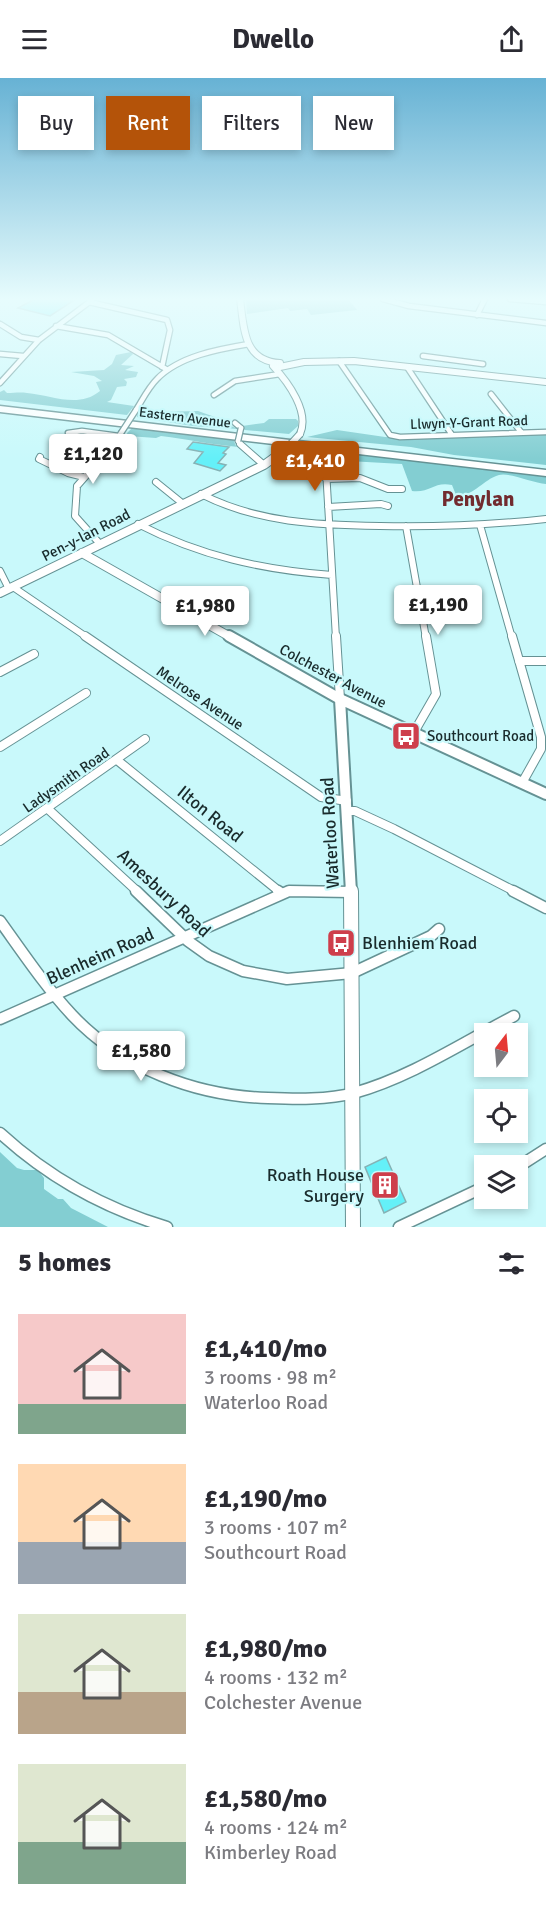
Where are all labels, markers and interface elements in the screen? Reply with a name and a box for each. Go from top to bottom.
icon: menu [18,23,51,56]
text: Dwello [232,23,314,56]
icon: share [495,23,528,56]
chip: Buy [18,96,94,150]
chip: Rent [106,96,190,150]
chip: Filters [202,96,301,150]
chip: New [313,96,394,150]
street label: Eastern Avenue [138,403,232,432]
street label: Llwyn-Y-Grant Road [410,412,528,433]
pin: £1,120 [44,434,142,485]
text: £1,120 [63,441,123,466]
pin: £1,410 [266,441,364,492]
text: £1,410 [285,448,345,473]
district label: Penylan [442,486,514,512]
street label: Pen-y-lan Road [39,505,133,565]
pin: £1,190 [389,585,487,636]
pin: £1,980 [156,586,254,637]
text: £1,190 [408,592,468,617]
text: £1,980 [175,593,235,618]
street label: Colchester Avenue [276,640,390,712]
street label: Melrose Avenue [153,662,247,734]
bus stop icon: Southcourt Road [390,720,422,752]
place label: Southcourt Road [427,727,534,745]
street label: Ladysmith Road [19,743,113,816]
street label: Waterloo Road [316,777,344,889]
street label: Ilton Road [173,781,247,847]
street label: Amesbury Road [113,844,215,942]
street label: Blenheim Road [43,922,157,990]
bus stop icon: Blenhiem Road [325,927,357,959]
place label: Blenhiem Road [362,932,477,954]
north arrow [474,1023,528,1077]
map controls [474,1023,528,1209]
pin: £1,580 [92,1031,190,1082]
text: £1,580 [111,1038,171,1063]
button: locate [474,1089,528,1143]
button: layers [474,1155,528,1209]
place label: Roath House Surgery [267,1164,365,1207]
building icon: Roath House Surgery [369,1169,401,1201]
text: 5 homes [18,1247,111,1279]
icon: filters [495,1247,528,1280]
text: £1,410/mo [204,1333,327,1365]
icon: home [66,1338,138,1410]
text: 3 rooms · 98 m² [204,1365,337,1390]
text: Waterloo Road [204,1390,328,1415]
text: £1,190/mo [204,1483,327,1515]
icon: home [66,1488,138,1560]
text: 3 rooms · 107 m² [204,1515,348,1540]
text: Southcourt Road [204,1540,347,1565]
text: £1,980/mo [204,1633,327,1665]
icon: home [66,1638,138,1710]
text: 4 rooms · 132 m² [204,1665,348,1690]
text: Colchester Avenue [204,1690,362,1715]
text: £1,580/mo [204,1783,327,1815]
icon: home [66,1788,138,1860]
text: 4 rooms · 124 m² [204,1815,348,1840]
text: Kimberley Road [204,1840,337,1865]

